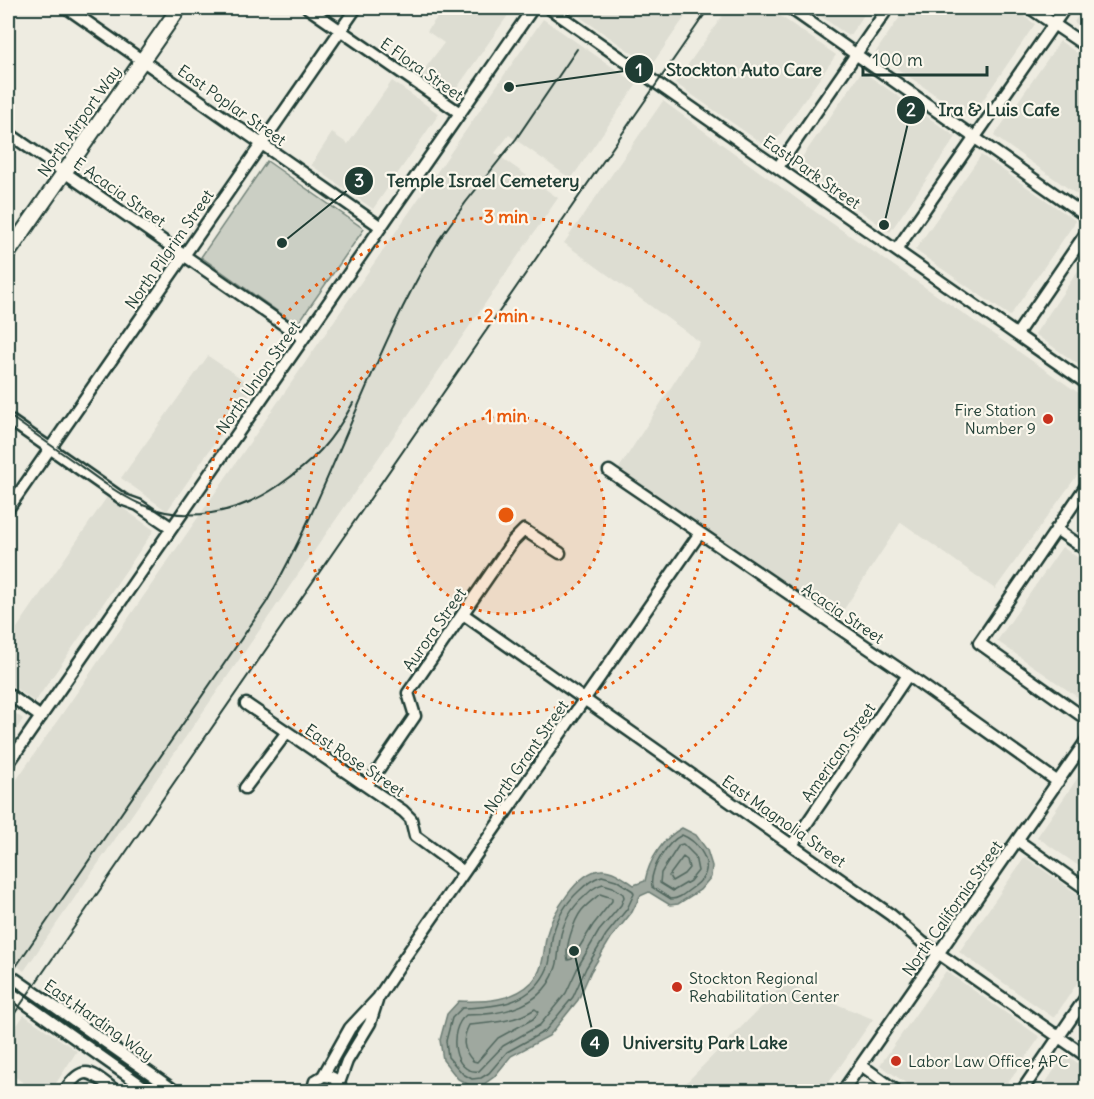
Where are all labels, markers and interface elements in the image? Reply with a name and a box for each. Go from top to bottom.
street label: E Flora Street [377,33,468,105]
scale bar [863,39,988,77]
text: 100 m [872,48,923,71]
callout: Stockton Auto Care [624,51,834,87]
text: 1 [635,58,643,81]
text: Stockton Auto Care [666,58,822,81]
street label: East Poplar Street [174,60,291,150]
street label: North Airport Way [33,62,125,180]
callout: Ira & Luis Cafe [896,92,1071,128]
text: 2 [906,98,916,121]
text: Ira & Luis Cafe [938,98,1060,121]
street label: East Park Street [759,131,865,213]
street label: E Acacia Street [70,153,170,231]
callout: Temple Israel Cemetery [344,163,591,199]
text: 3 [354,169,364,192]
text: Temple Israel Cemetery [386,169,580,192]
street label: North Pilgrim Street [120,185,218,313]
text: 3 min [484,205,529,228]
text: 2 min [484,304,529,327]
street label: North Union Street [212,316,305,437]
place label: Fire Station Number 9 [954,400,1036,438]
text: 1 min [485,404,527,427]
marker: Fire Station Number 9 [1041,412,1055,426]
centre of rings [496,505,516,525]
street label: Acacia Street [798,578,888,648]
street label: Aurora Street [398,583,470,674]
street label: North Grant Street [480,695,573,816]
street label: American Street [797,698,880,805]
street label: East Rose Street [301,719,409,801]
street label: East Magnolia Street [718,771,850,872]
street label: North California Street [898,836,1007,980]
place label: Stockton Regional Rehabilitation Center [689,968,840,1006]
street label: East Harding Way [40,975,158,1065]
marker: Stockton Regional Rehabilitation Center [670,980,684,994]
callout: University Park Lake [580,1025,800,1061]
text: 4 [590,1031,601,1054]
text: University Park Lake [622,1031,788,1054]
place label: Labor Law Office, APC [908,1051,1069,1071]
marker: Labor Law Office, APC [889,1054,903,1068]

